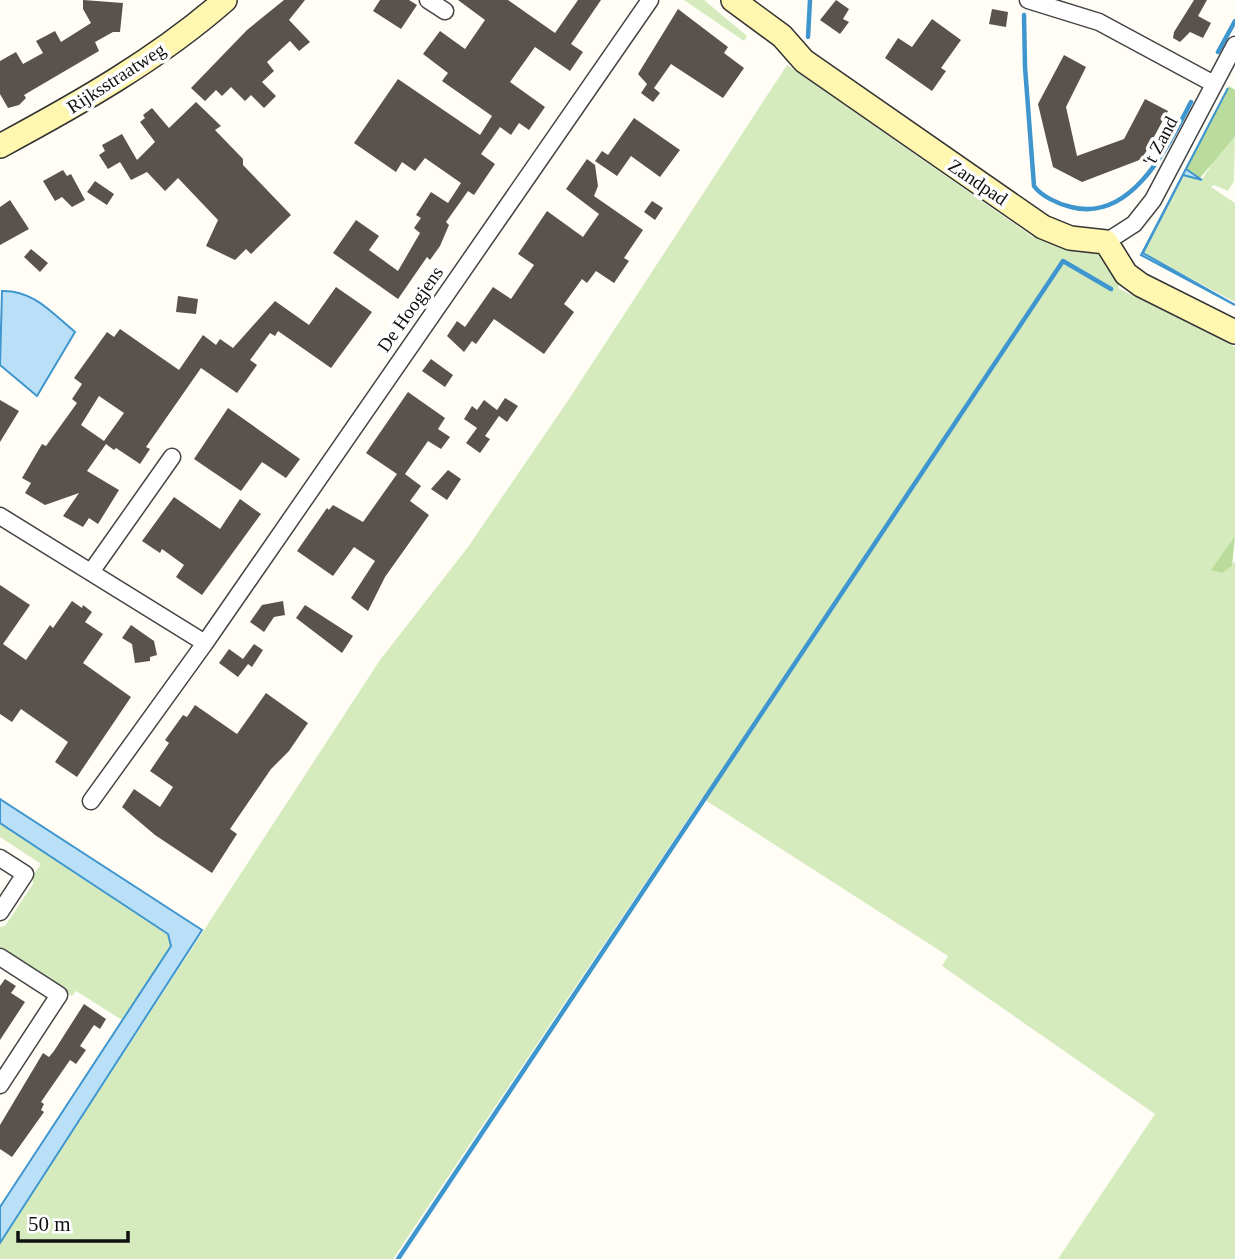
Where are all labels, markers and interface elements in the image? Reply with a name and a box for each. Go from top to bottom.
street label: Rijksstraatweg [63,38,169,118]
street label: 't Zand [1138,112,1182,169]
street label: Zandpad [945,155,1012,210]
street label: De Hoogjens [373,262,447,356]
scale bar [18,1200,128,1244]
text: 50 m [28,1212,71,1236]

